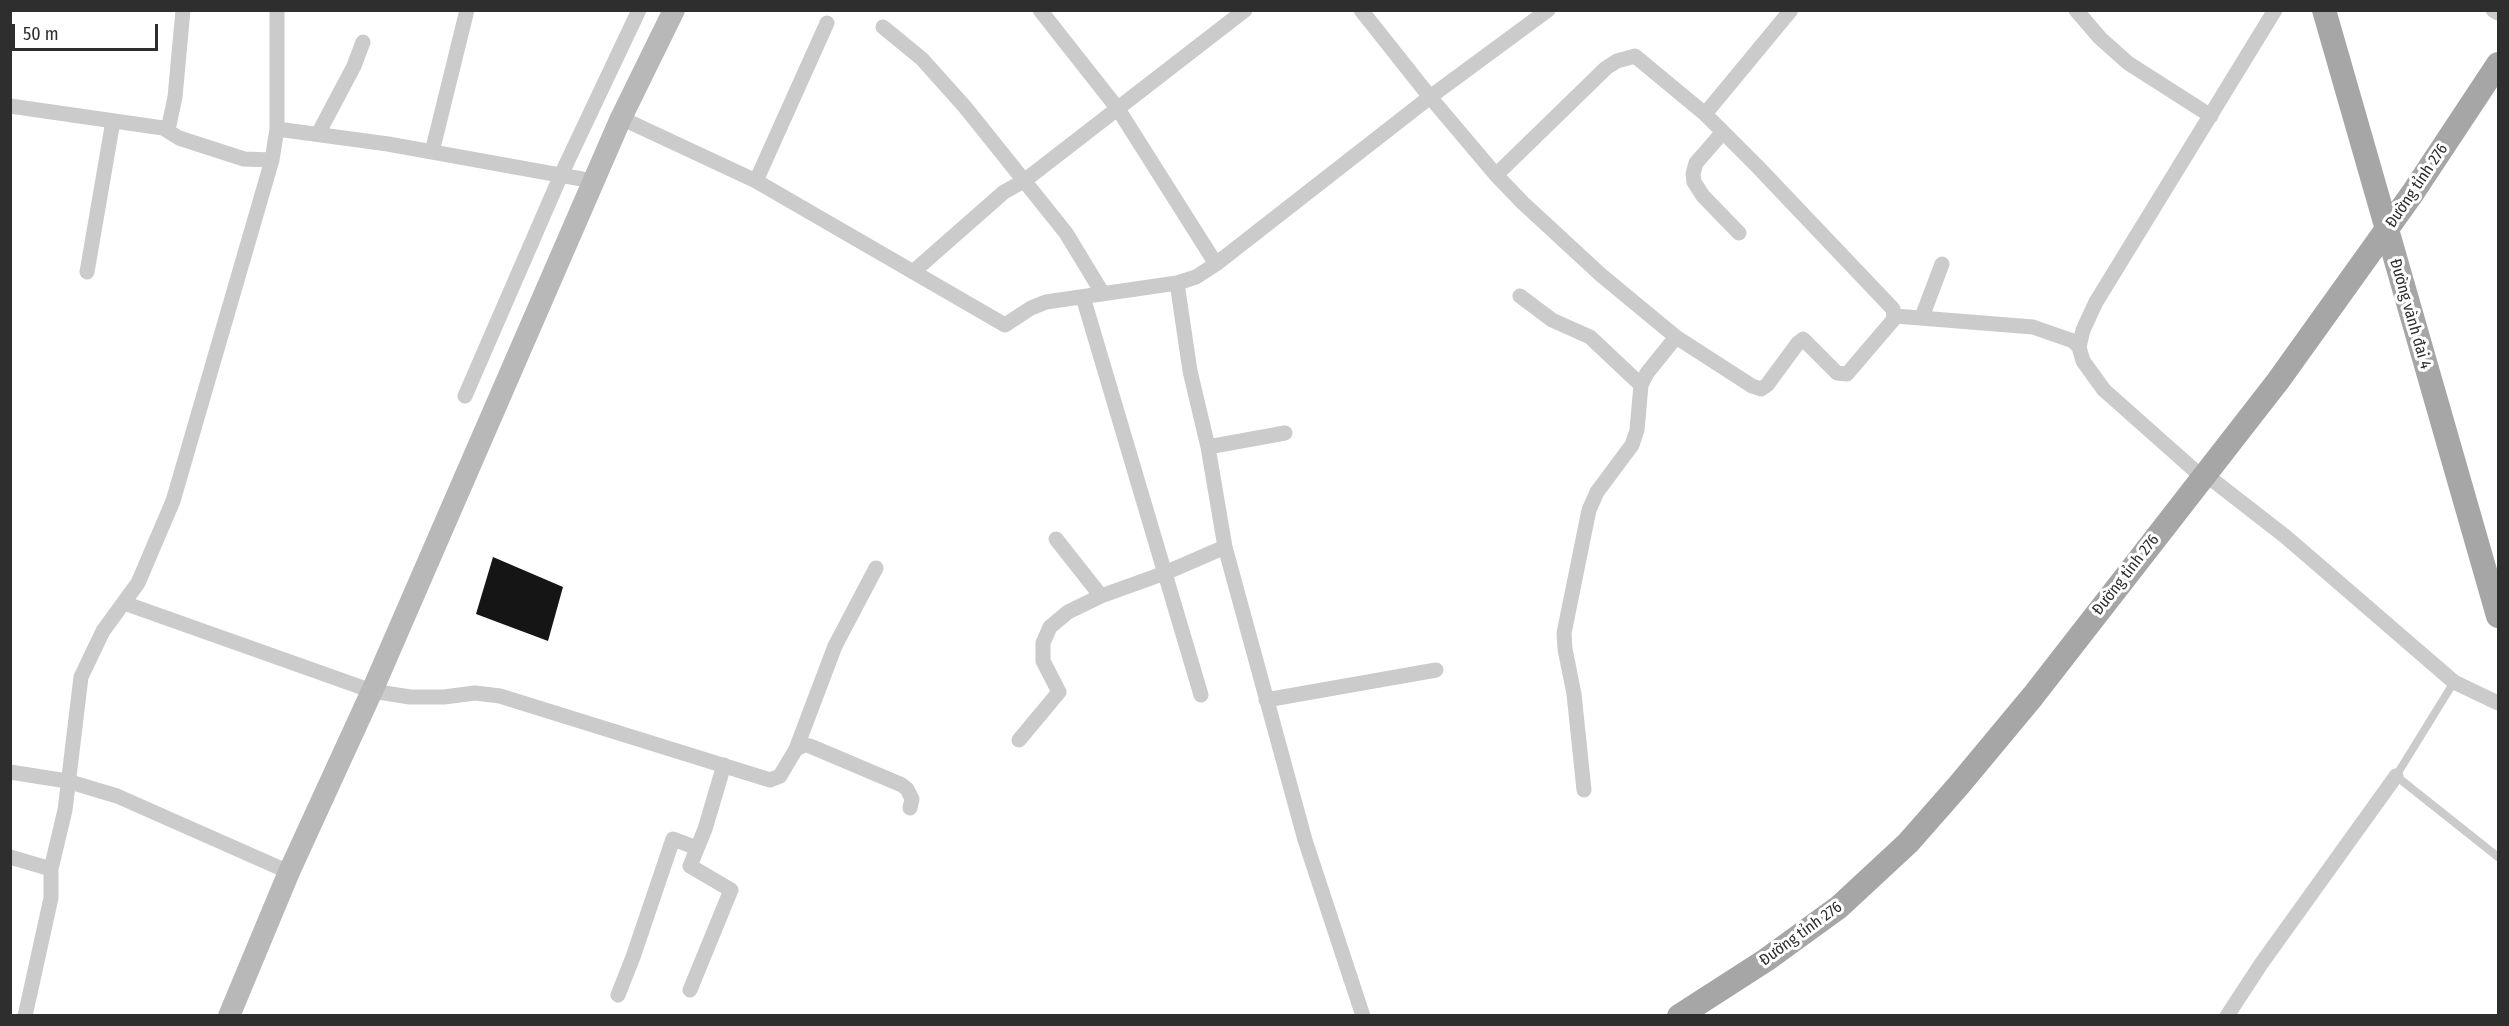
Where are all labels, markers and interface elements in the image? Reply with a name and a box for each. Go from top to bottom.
scale bar [15,12,160,50]
text: 50 m [23,23,59,45]
street label: Đường tỉnh 276 [2382,140,2452,232]
street label: Đường vành đai 4 [2385,257,2435,371]
street label: Đường tỉnh 276 [2088,531,2164,619]
street label: Đường tỉnh 276 [1756,898,1846,970]

